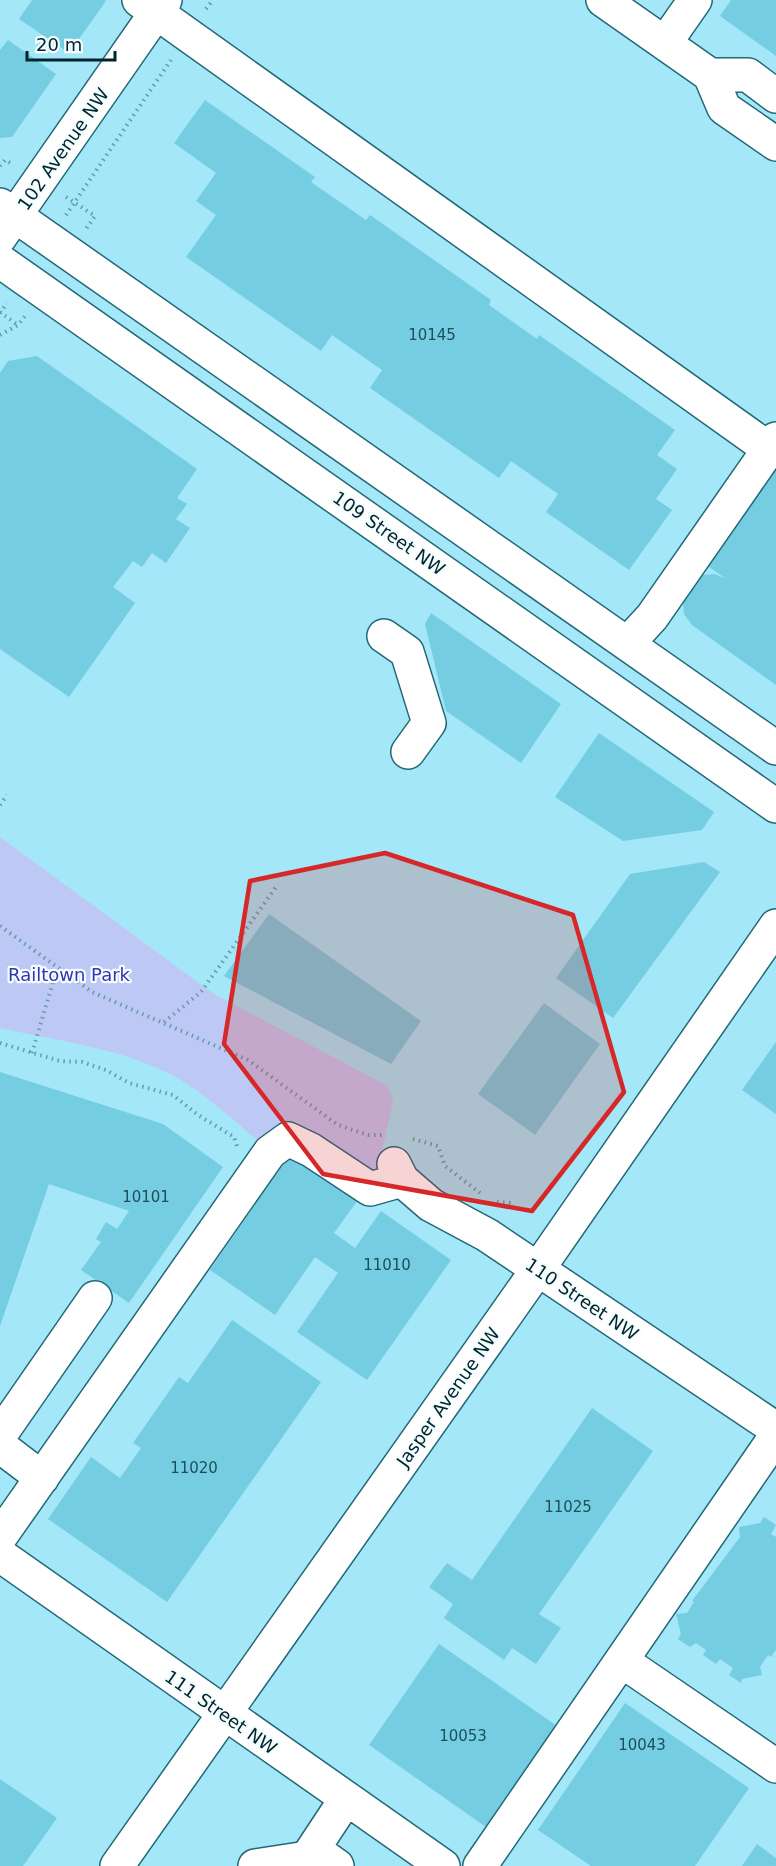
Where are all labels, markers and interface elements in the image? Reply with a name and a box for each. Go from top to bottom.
scale bar [27,24,116,62]
text: 20 m [36,34,82,55]
street label: 102 Avenue NW [13,84,113,214]
house number: 10145 [408,326,456,344]
street label: 109 Street NW [329,487,449,580]
park label: Railtown Park [8,964,131,985]
house number: 10101 [122,1188,170,1206]
street label: 110 Street NW [522,1253,643,1345]
house number: 11010 [363,1256,411,1274]
street label: Jasper Avenue NW [391,1323,504,1472]
house number: 11020 [170,1459,218,1477]
house number: 11025 [544,1498,592,1516]
street label: 111 Street NW [161,1666,281,1759]
house number: 10053 [439,1727,487,1745]
house number: 10043 [618,1736,666,1754]

